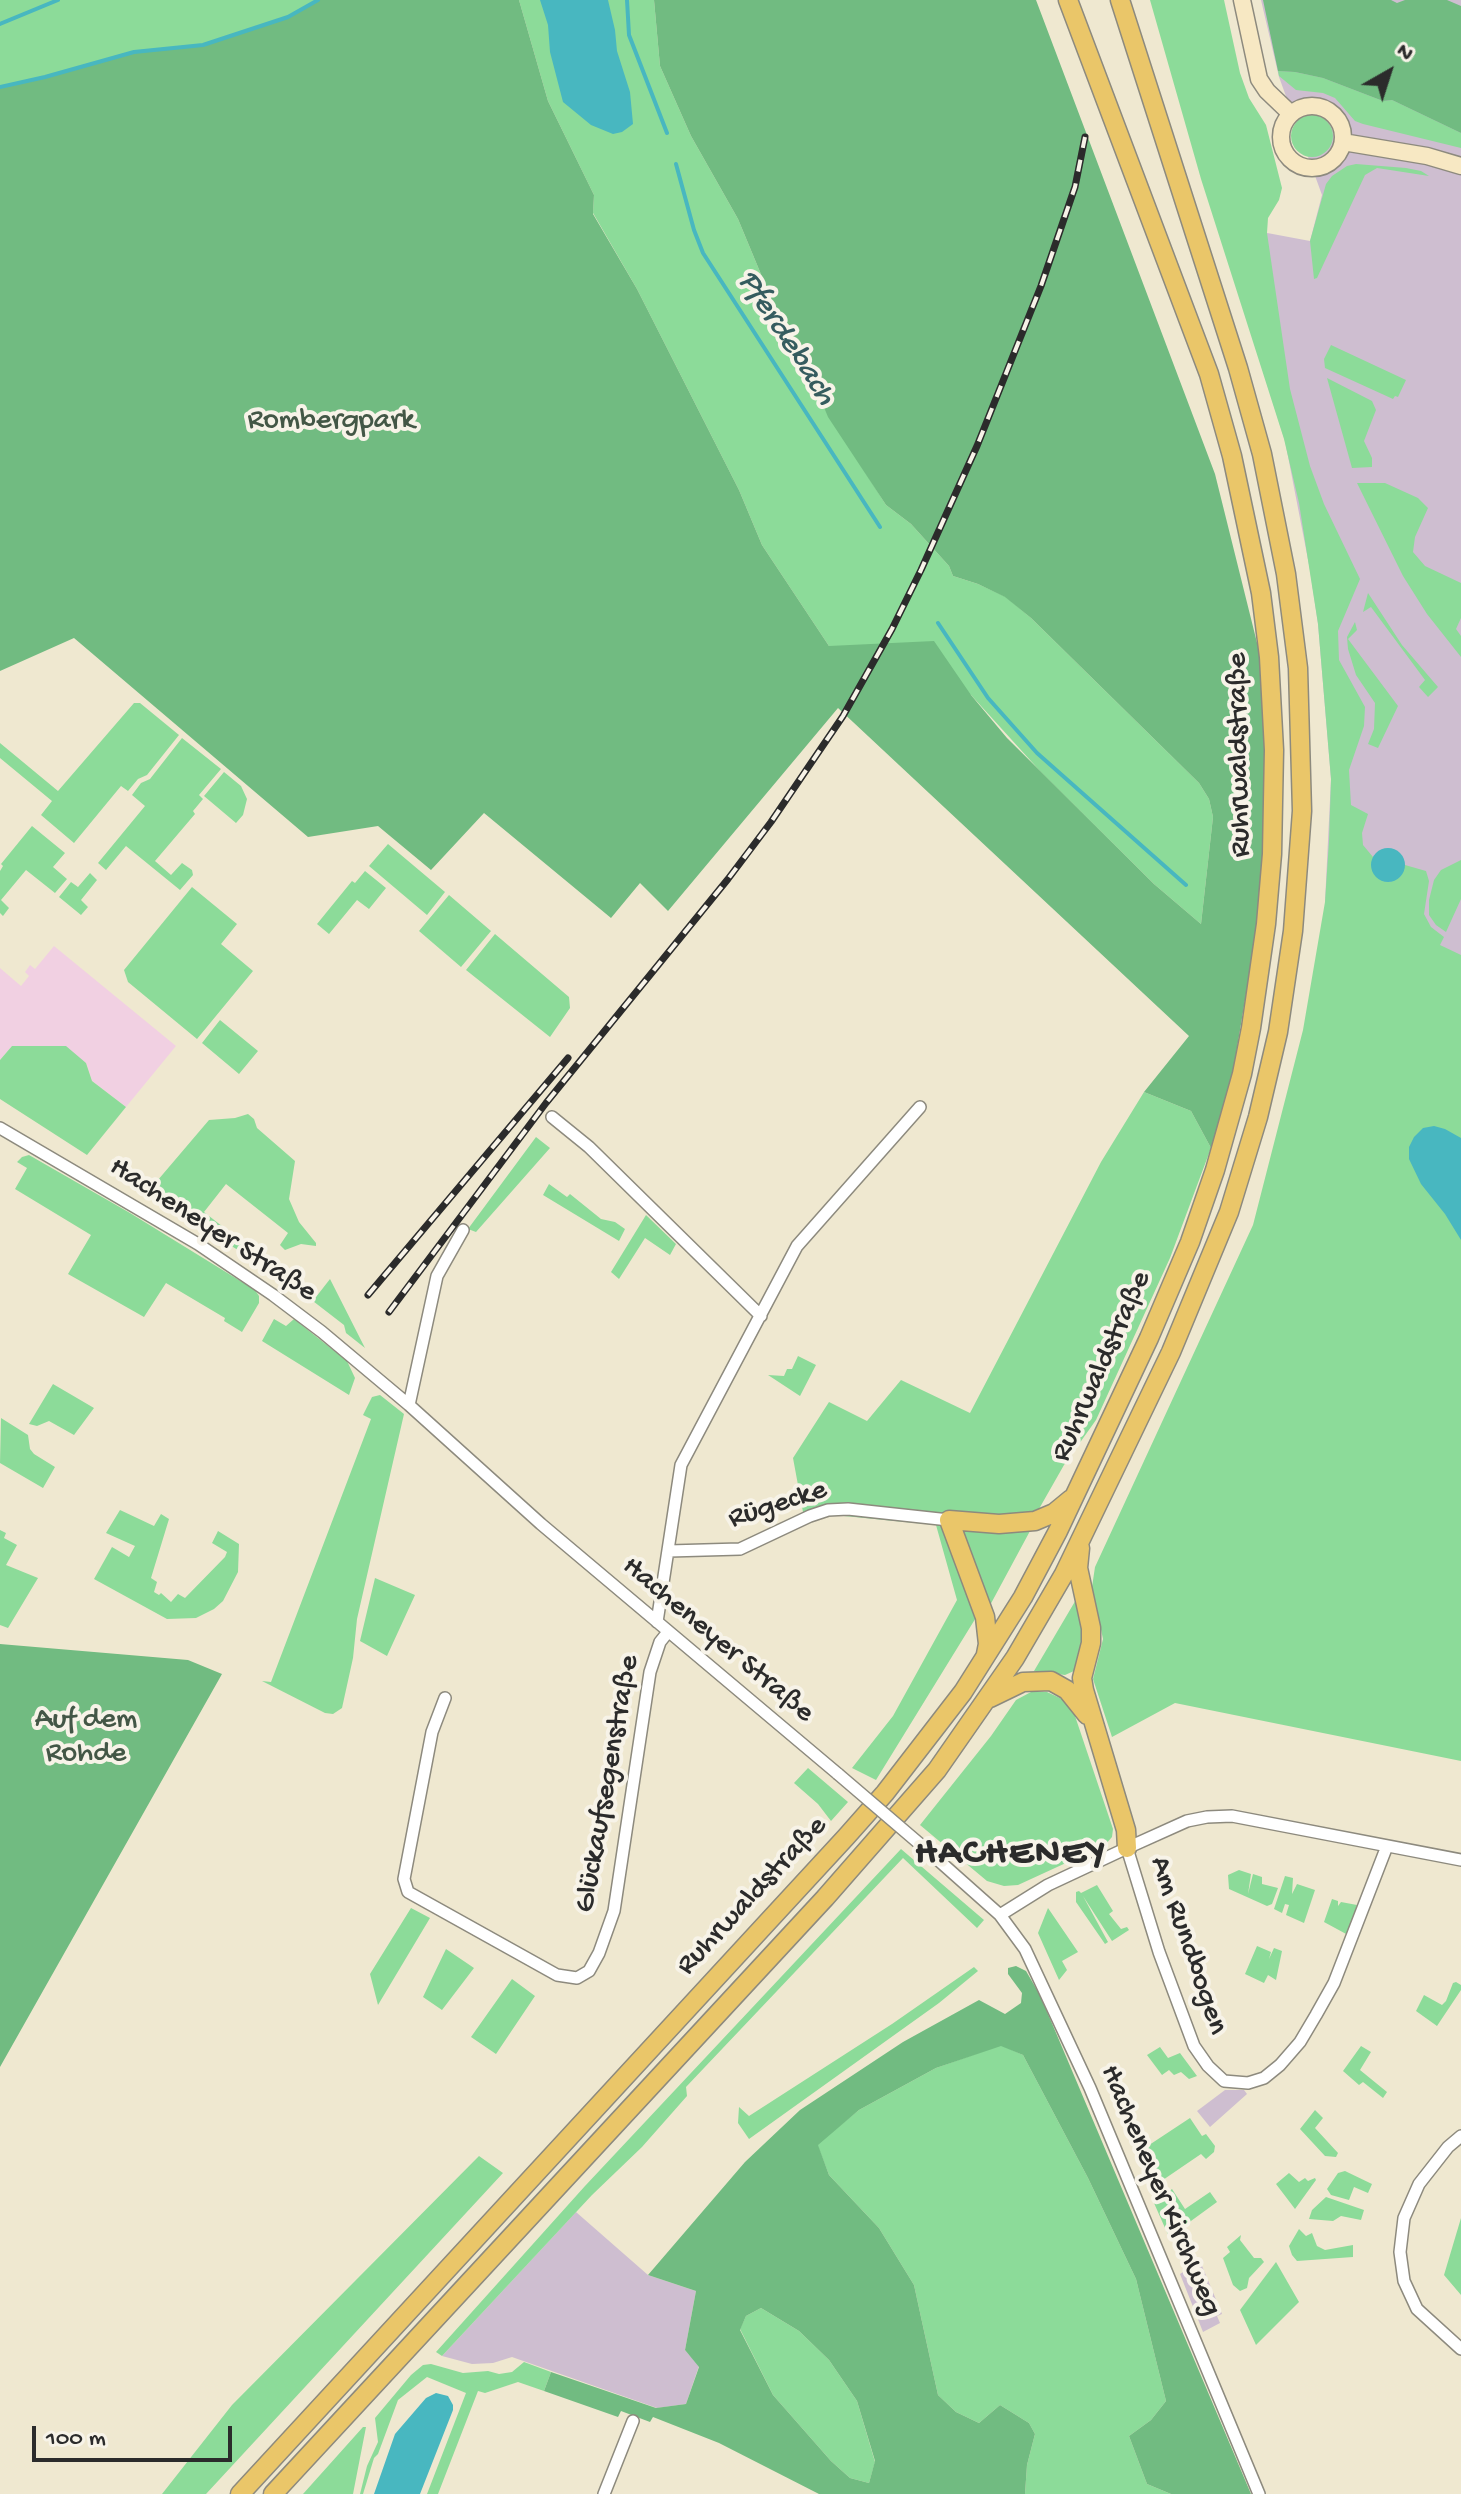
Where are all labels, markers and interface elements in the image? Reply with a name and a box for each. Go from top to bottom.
north arrow [1349,32,1429,112]
text: N [1390,39,1418,68]
water label: Pferdebach [727,264,843,414]
park label: Rombergpark [247,404,415,440]
street label: Ruhrwaldstraße [1221,652,1261,858]
street label: Hacheneyer Straße [101,1150,323,1312]
street label: Ruhrwaldstraße [1045,1266,1161,1468]
street label: Rügecke [724,1473,832,1539]
street label: Hacheneyer Straße [613,1550,821,1732]
street label: Glückaufsegenstraße [569,1652,649,1916]
park label: Auf dem Rohde [35,1703,137,1774]
street label: Ruhrwaldstraße [670,1810,836,1984]
district label: HACHENEY [915,1832,1107,1878]
street label: Am Rundbogen [1140,1852,1234,2040]
street label: Hacheneyer Kirchweg [1090,2060,1228,2322]
scale bar [36,2410,236,2460]
text: 100 m [46,2425,106,2454]

